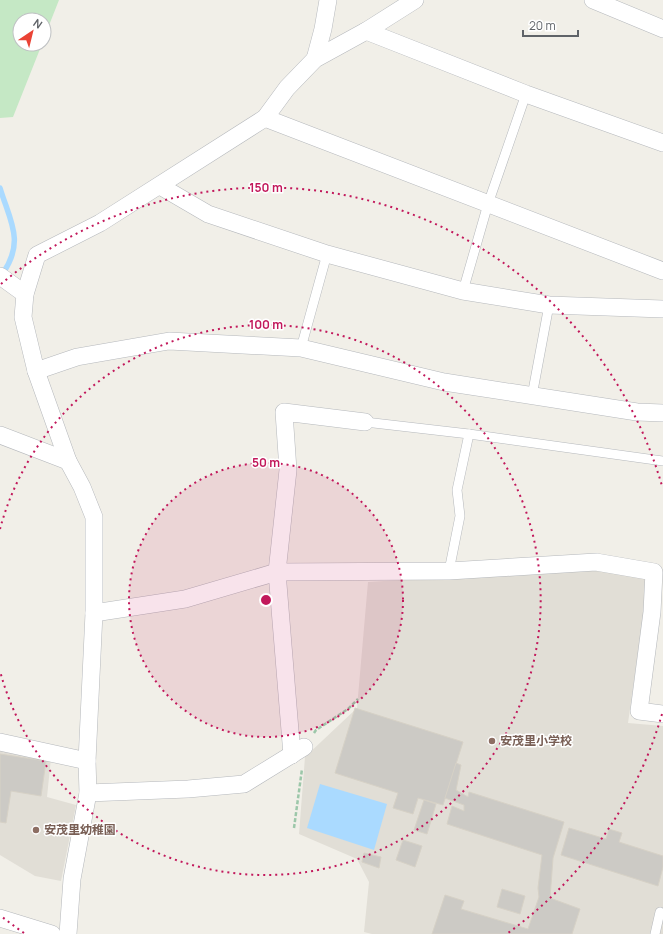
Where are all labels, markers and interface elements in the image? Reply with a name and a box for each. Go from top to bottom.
north arrow [12,12,52,52]
scale bar [523,12,578,38]
text: N [30,15,46,32]
text: 20 m [529,17,556,34]
text: 150 m [249,179,283,196]
text: 100 m [249,316,283,333]
text: 50 m [252,454,280,471]
centre of rings [259,593,273,607]
place label: 安茂里小学校 [500,732,572,749]
marker: 安茂里小学校 [487,736,497,746]
place label: 安茂里幼稚園 [44,821,116,838]
marker: 安茂里幼稚園 [31,825,41,835]

